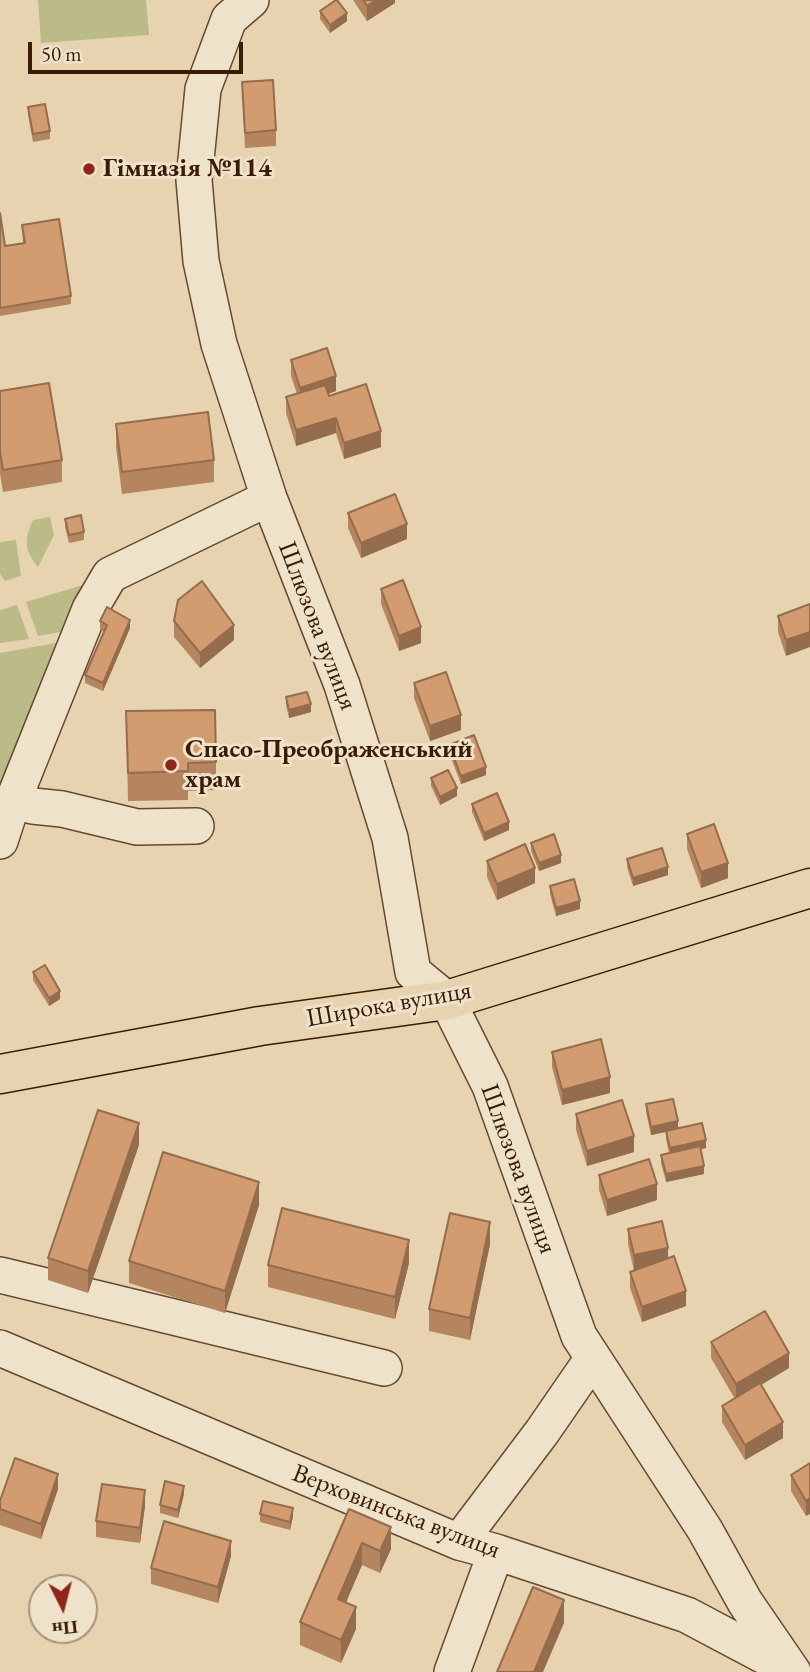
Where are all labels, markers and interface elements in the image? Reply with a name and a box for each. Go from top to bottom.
scale bar [32,28,247,72]
text: 50 m [41,40,82,67]
place label: Гімназія №114 [103,153,272,185]
marker: Гімназія №114 [81,161,97,177]
street label: Шлюзова вулиця [271,537,363,715]
place label: Спасо-Преображенський храм [185,734,472,796]
marker: Спасо-Преображенський храм [163,757,179,773]
street label: Широка вулиця [304,975,474,1035]
street label: Шлюзова вулиця [473,1080,563,1258]
street label: Верховинська вулиця [288,1458,504,1566]
north arrow [28,1574,98,1644]
text: Пн [51,1615,79,1642]

